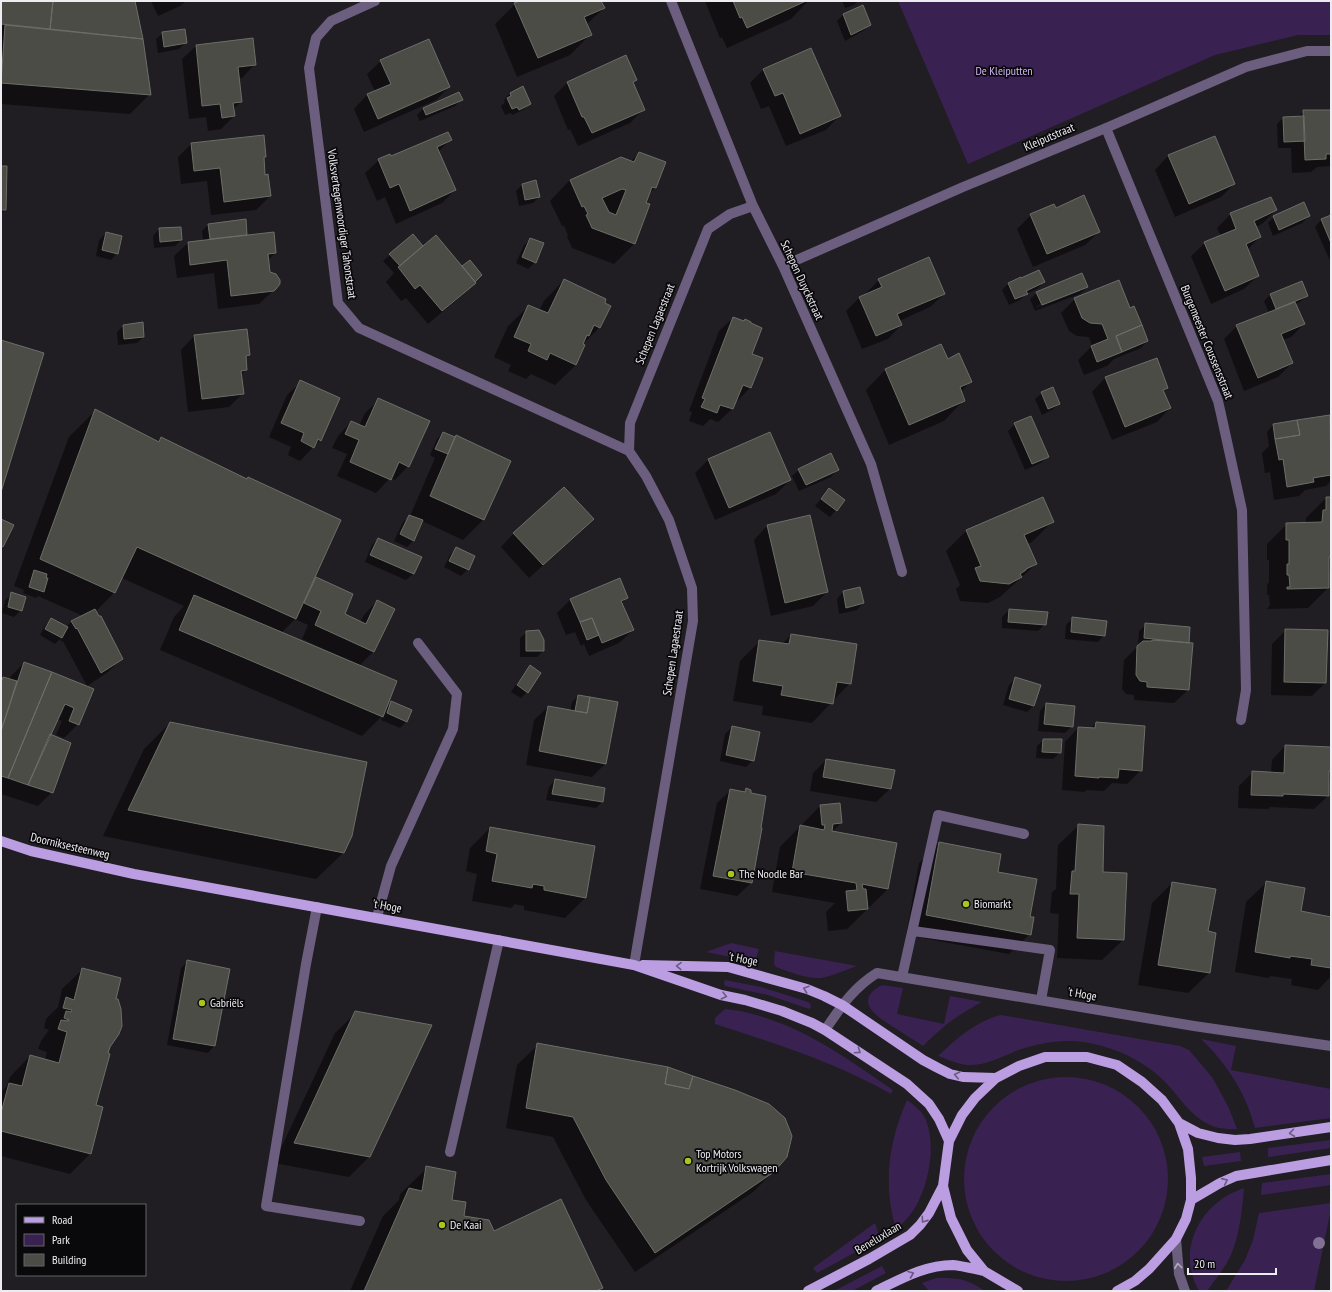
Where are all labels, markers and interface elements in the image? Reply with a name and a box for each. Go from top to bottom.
park label: De Kleiputten [975,63,1033,78]
street label: Kleiputstraat [1021,119,1077,154]
street label: Volksvertegenwoordiger Tahonstraat [324,147,361,300]
street label: Schepen Duyckstraat [777,238,828,323]
street label: Schepen Lagaestraat [632,281,678,366]
street label: Burgemeester Coussensstraat [1178,283,1237,402]
street label: Schepen Lagaestraat [659,609,686,696]
street label: Doorniksesteenweg [29,829,111,862]
place label: The Noodle Bar [739,866,804,881]
marker: The Noodle Bar [726,869,736,879]
street label: 't Hoge [371,896,403,915]
place label: Biomarkt [974,896,1012,911]
marker: Biomarkt [961,899,971,909]
street label: 't Hoge [727,948,759,969]
one-way arrow [676,962,682,970]
street label: 't Hoge [1066,984,1098,1003]
one-way arrow [803,985,810,993]
one-way arrow [721,991,727,999]
place label: Gabriëls [210,995,244,1010]
marker: Gabriëls [197,998,207,1008]
one-way arrow [854,1046,861,1054]
one-way arrow [954,1072,960,1080]
one-way arrow [1289,1128,1295,1137]
place label: Top Motors Kortrijk Volkswagen [696,1146,778,1175]
marker: Top Motors Kortrijk Volkswagen [683,1156,693,1166]
one-way arrow [1221,1178,1229,1186]
legend [16,1204,146,1276]
text: Road [52,1212,72,1227]
one-way arrow [922,1215,929,1222]
place label: De Kaai [450,1217,482,1232]
street label: Beneluxlaan [852,1218,904,1257]
marker: De Kaai [437,1220,447,1230]
text: Park [52,1232,70,1247]
scale bar [1188,1250,1276,1276]
text: Building [52,1252,87,1267]
text: 20 m [1194,1256,1215,1271]
one-way arrow [1174,1263,1183,1269]
one-way arrow [907,1271,915,1279]

